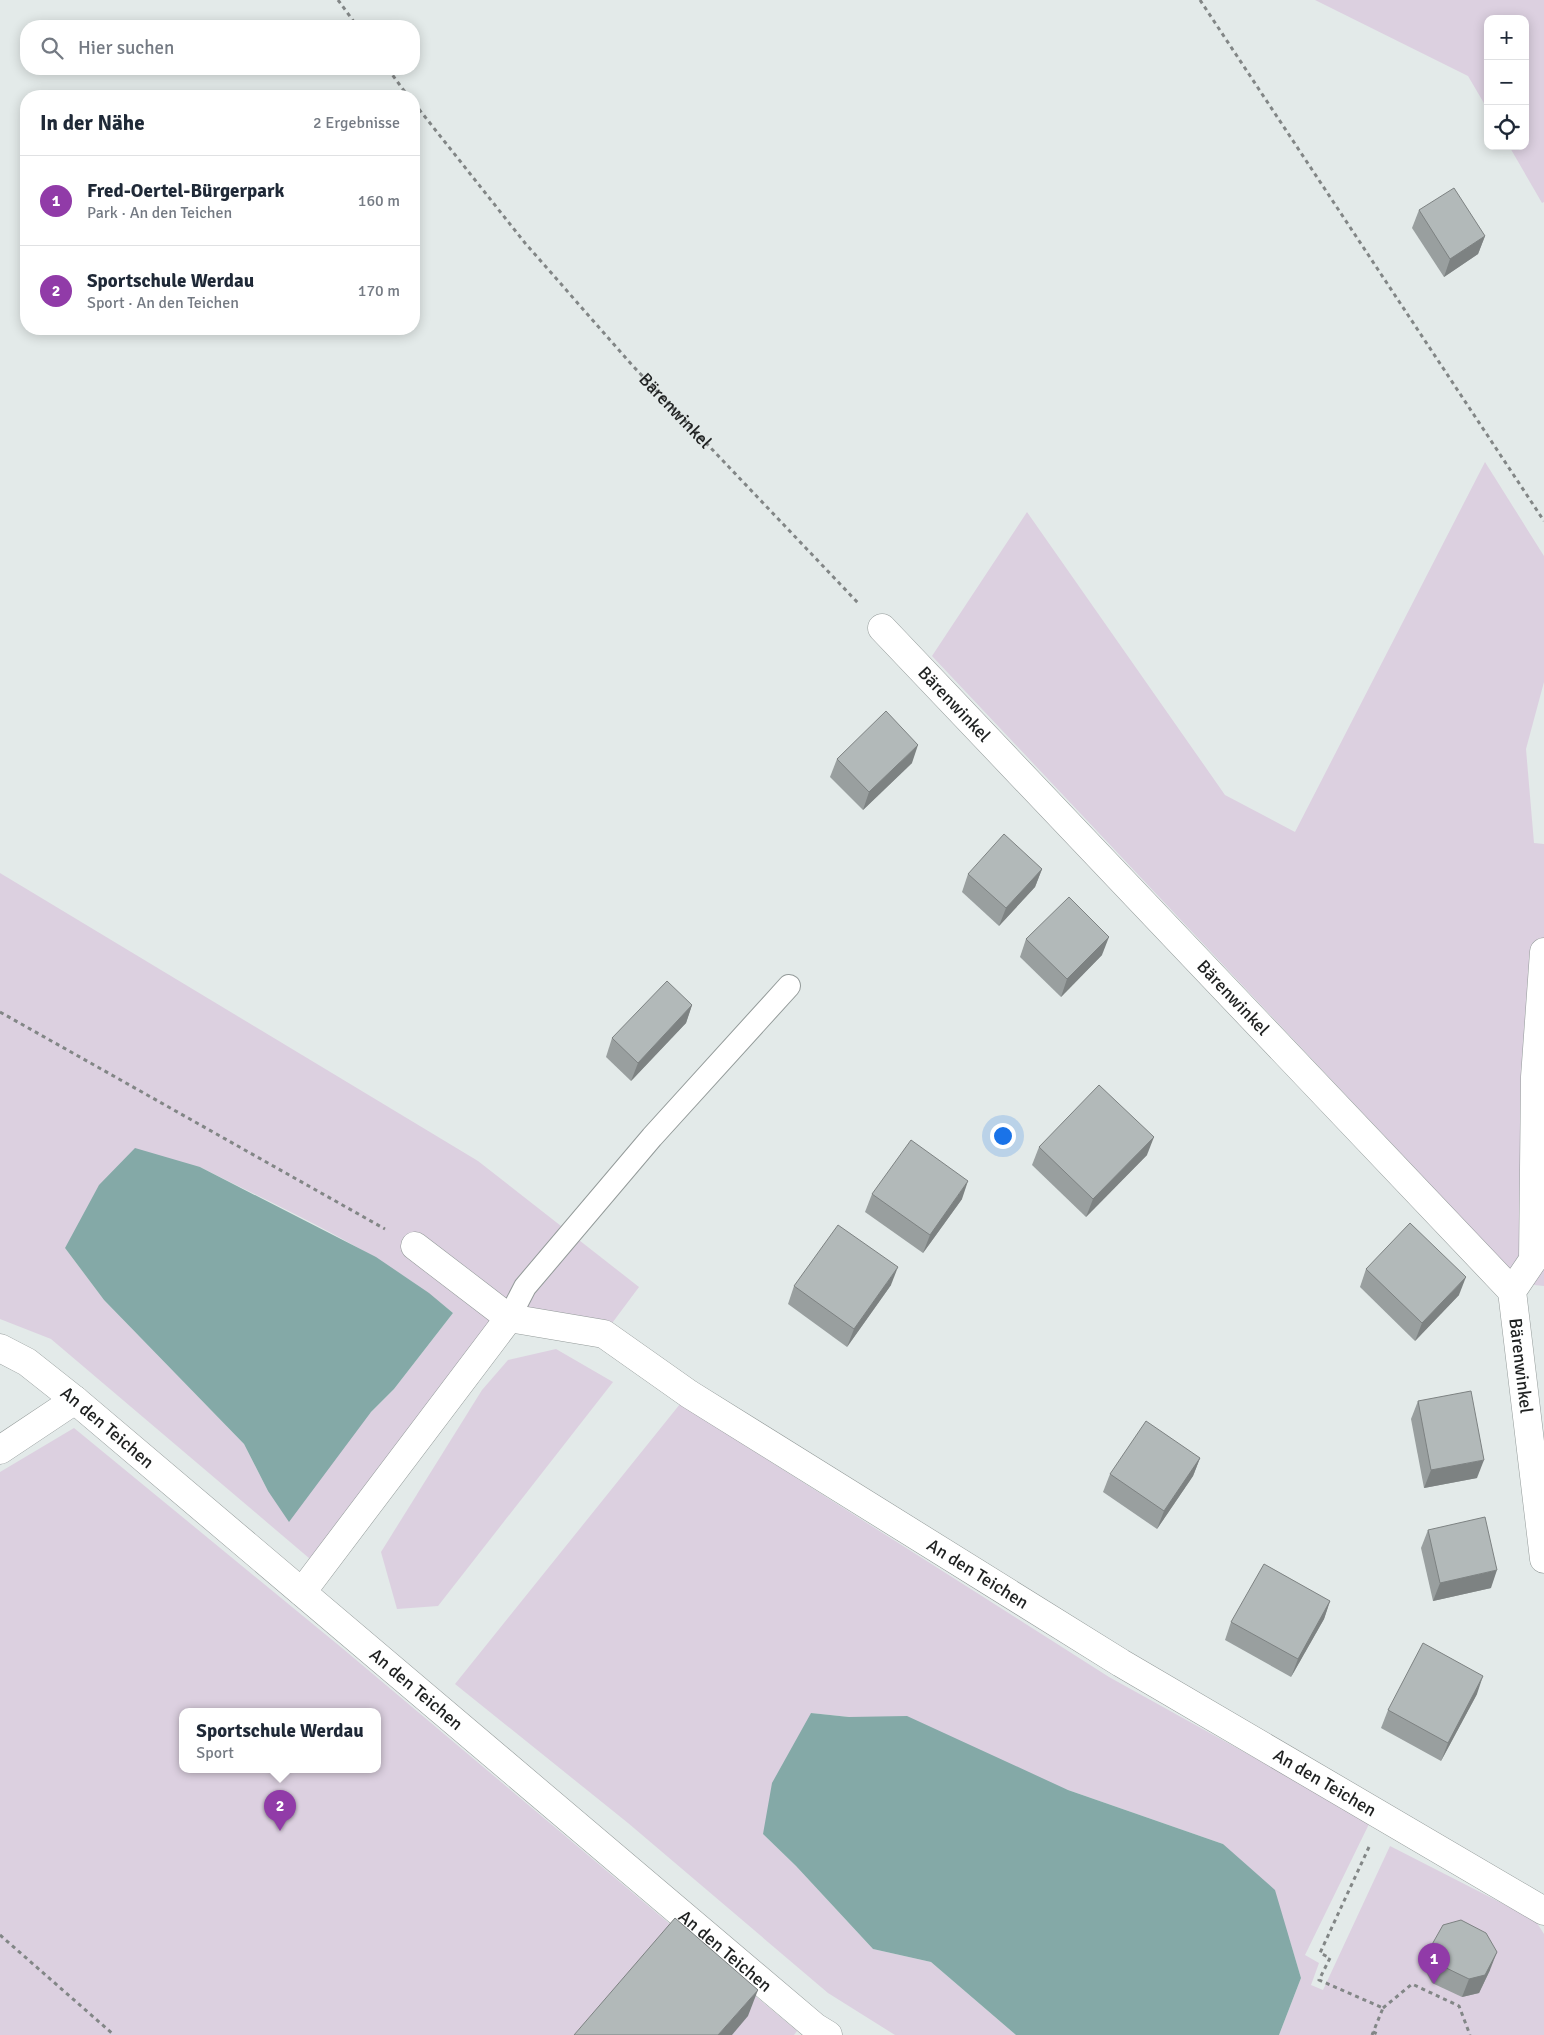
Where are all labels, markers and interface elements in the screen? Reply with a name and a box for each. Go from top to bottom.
map controls [1484,15,1529,150]
button: + [1484,15,1529,60]
search box [20,20,420,75]
icon: search [38,34,66,62]
text: Hier suchen [78,36,174,60]
button: − [1484,60,1529,105]
button: locate [1484,105,1529,150]
text: In der Nähe [40,110,145,136]
text: 2 Ergebnisse [313,113,400,133]
text: Fred-Oertel-Bürgerpark [87,179,285,203]
text: 1 [52,191,60,211]
text: 160 m [358,191,400,211]
text: Park · An den Teichen [87,203,232,223]
text: Sportschule Werdau [87,269,254,293]
text: 2 [52,281,60,301]
text: 170 m [358,281,400,301]
text: Sport · An den Teichen [87,293,239,313]
street label: Bärenwinkel [634,368,716,453]
street label: Bärenwinkel [913,662,995,746]
street label: Bärenwinkel [1192,955,1274,1040]
your location [990,1123,1016,1149]
street label: Bärenwinkel [1504,1317,1538,1415]
street label: An den Teichen [56,1382,159,1473]
street label: An den Teichen [923,1534,1033,1614]
street label: An den Teichen [365,1643,468,1735]
popup [179,1708,381,1773]
text: Sportschule Werdau [196,1719,364,1743]
text: Sport [196,1743,234,1763]
street label: An den Teichen [1269,1744,1380,1821]
pin: 2 [264,1790,296,1831]
street label: An den Teichen [674,1905,777,1997]
pin: 1 [1418,1943,1450,1984]

